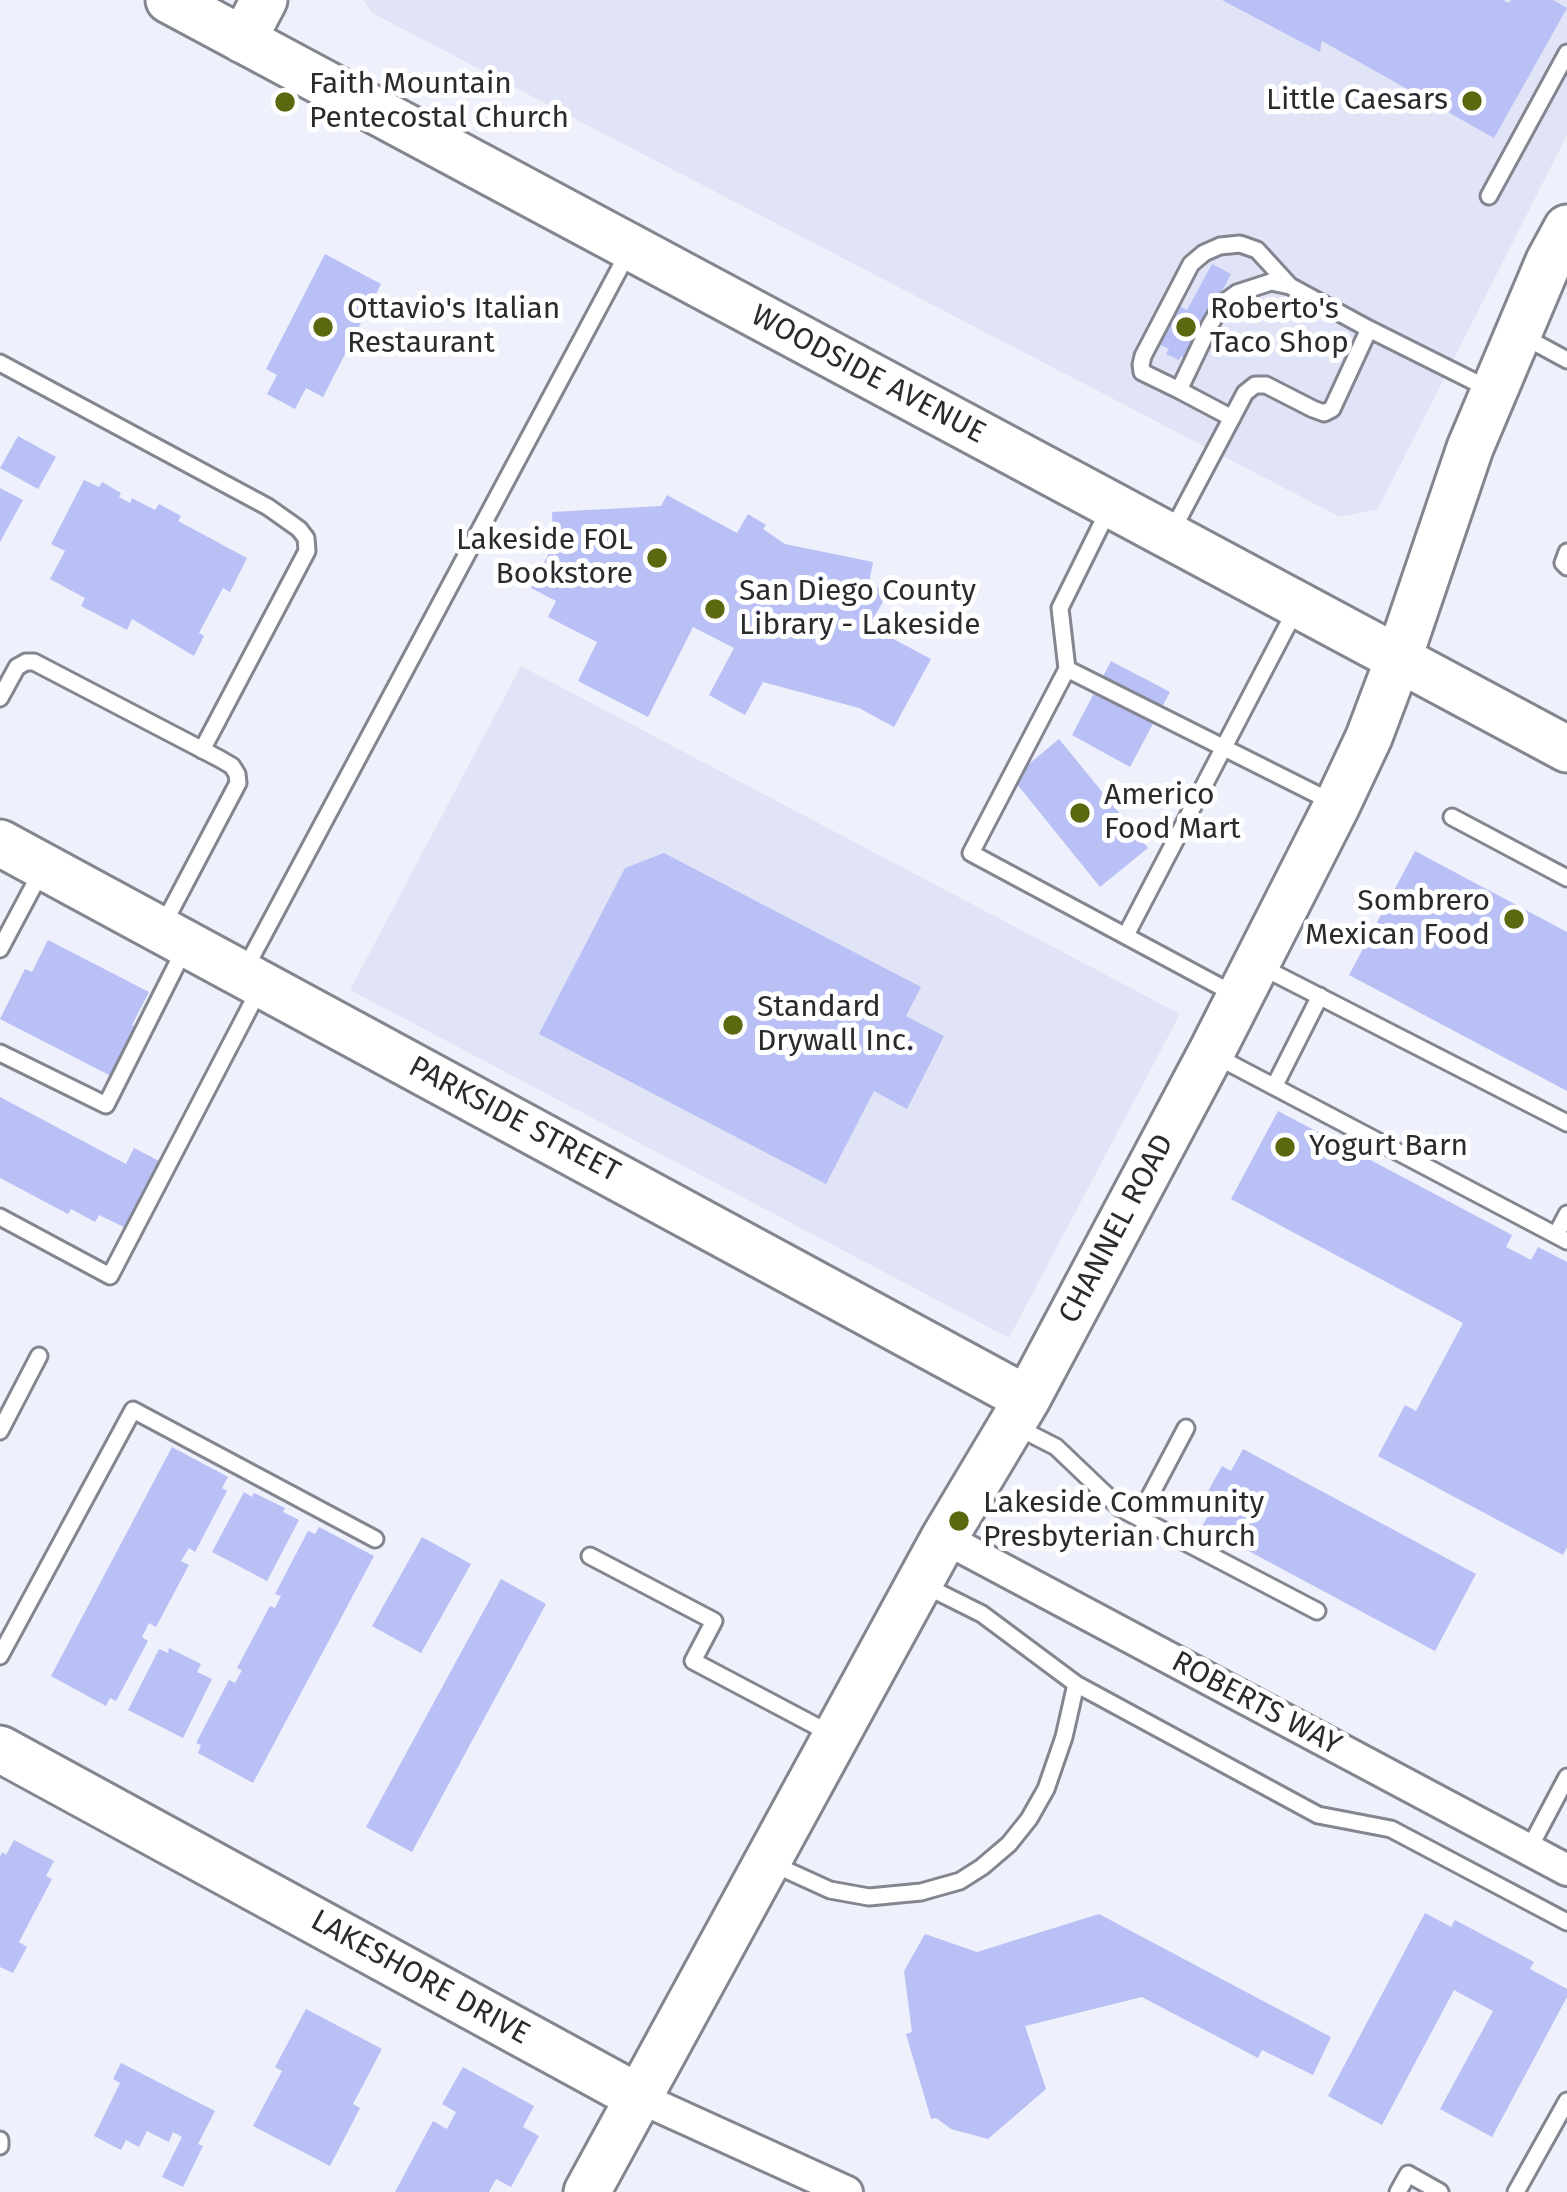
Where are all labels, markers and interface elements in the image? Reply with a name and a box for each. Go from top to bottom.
place label: Faith Mountain Pentecostal Church [309,67,569,138]
place label: Little Caesars [1266,83,1448,119]
marker: Little Caesars [1459,88,1485,114]
marker: Faith Mountain Pentecostal Church [272,89,298,115]
place label: Ottavio's Italian Restaurant [347,292,560,362]
place label: Roberto's Taco Shop [1210,292,1349,362]
street label: WOODSIDE AVENUE [745,298,991,452]
marker: Ottavio's Italian Restaurant [310,314,336,340]
marker: Roberto's Taco Shop [1173,314,1199,340]
place label: Lakeside FOL Bookstore [456,523,633,594]
marker: Lakeside FOL Bookstore [644,545,670,571]
place label: San Diego County Library - Lakeside [739,574,981,644]
marker: San Diego County Library - Lakeside [702,596,728,622]
place label: Americo Food Mart [1104,778,1241,848]
marker: Americo Food Mart [1067,800,1093,826]
place label: Sombrero Mexican Food [1305,884,1490,954]
marker: Sombrero Mexican Food [1501,906,1527,932]
place label: Standard Drywall Inc. [757,990,914,1060]
marker: Standard Drywall Inc. [720,1012,746,1038]
street label: PARKSIDE STREET [402,1049,626,1191]
street label: CHANNEL ROAD [1052,1128,1182,1330]
place label: Yogurt Barn [1309,1129,1468,1165]
marker: Yogurt Barn [1272,1134,1298,1160]
place label: Lakeside Community Presbyterian Church [983,1486,1264,1556]
marker: Lakeside Community Presbyterian Church [946,1508,972,1534]
street label: ROBERTS WAY [1165,1644,1347,1764]
street label: LAKESHORE DRIVE [304,1903,536,2053]

